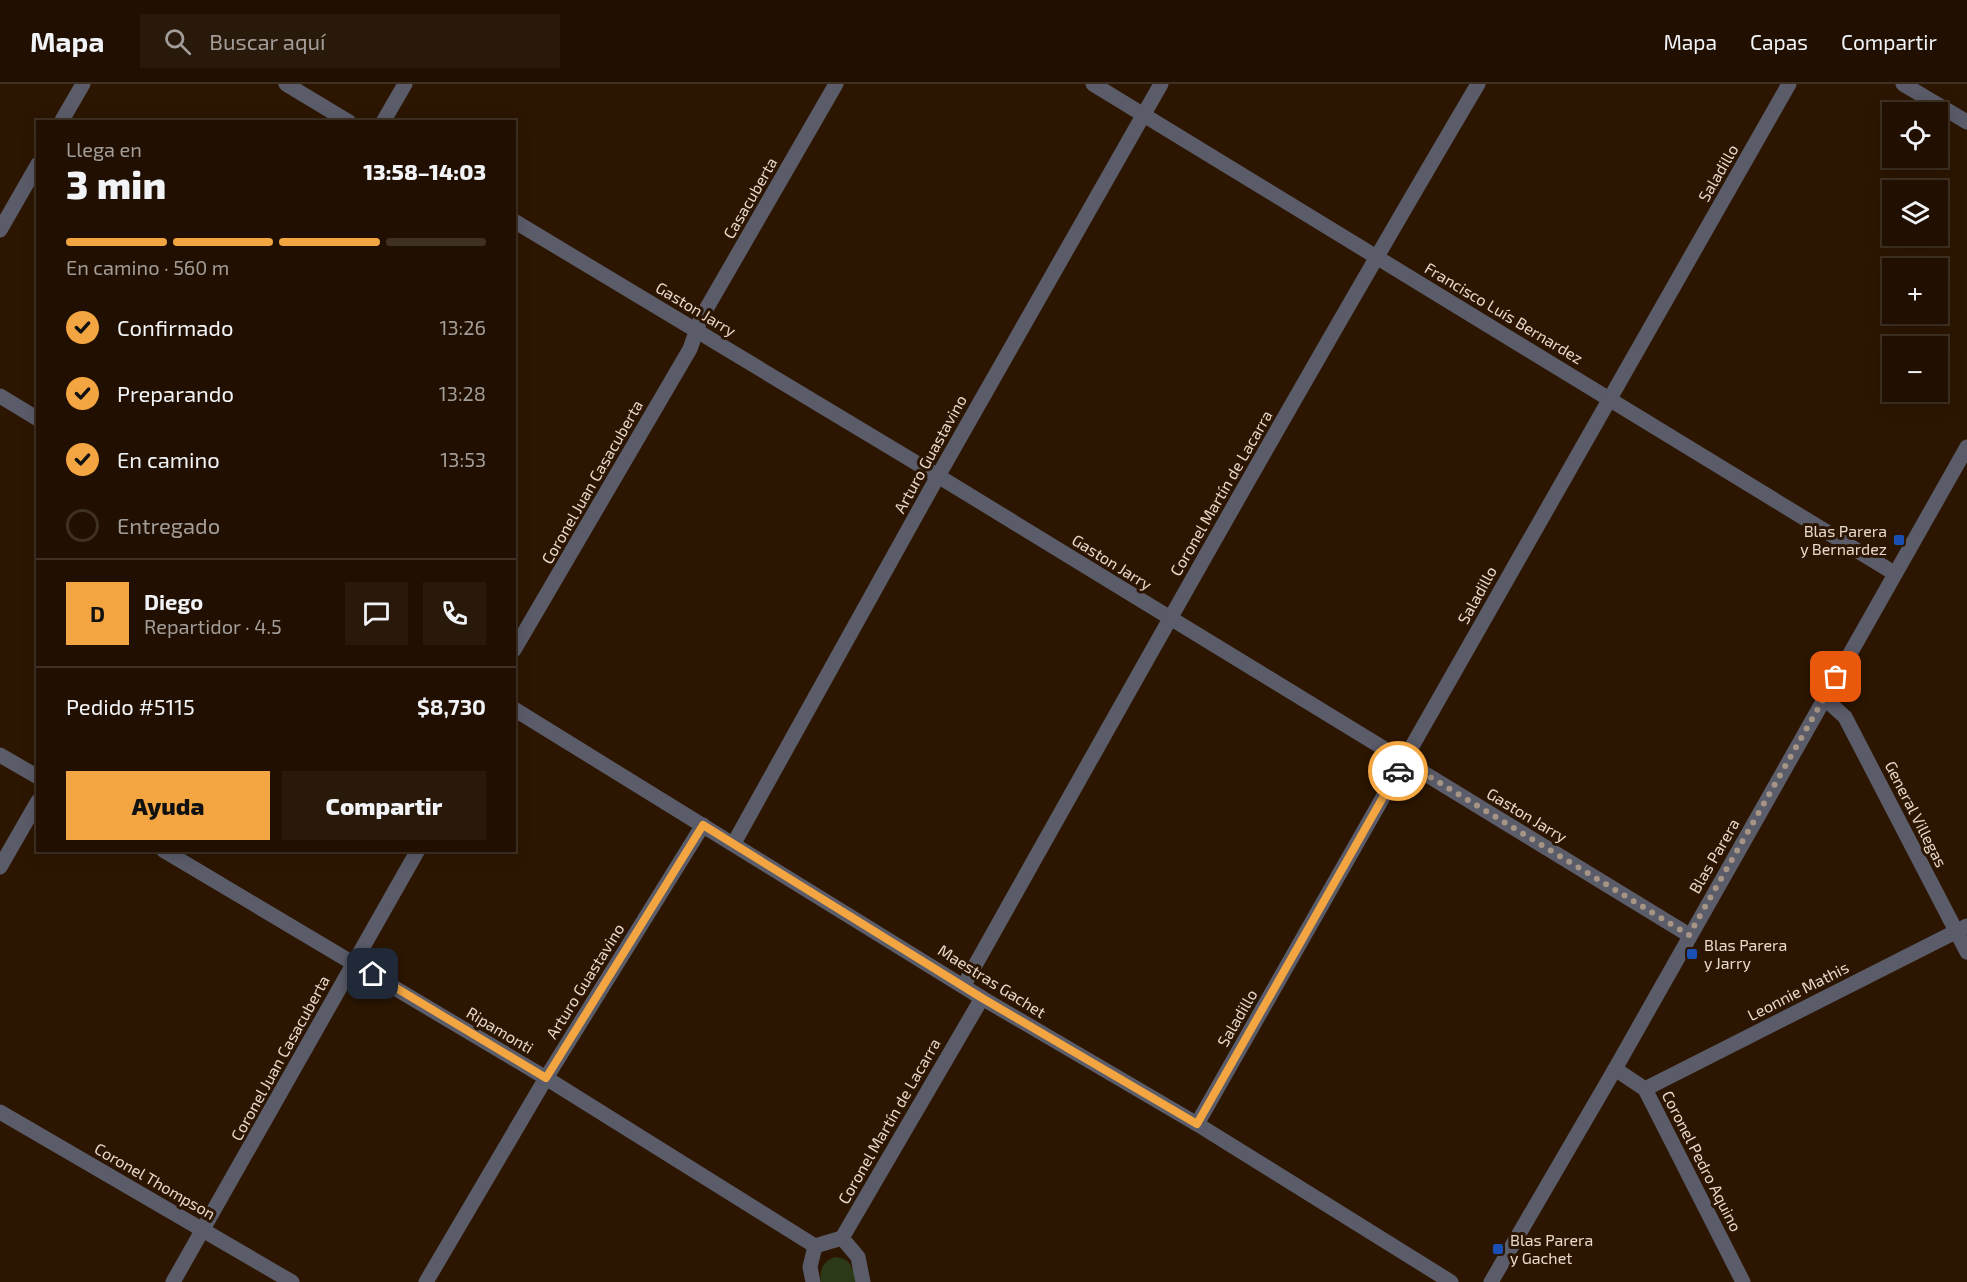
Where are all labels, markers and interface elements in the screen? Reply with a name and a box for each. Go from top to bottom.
search box [140,14,560,68]
text: Mapa [30,24,104,58]
icon: search [161,25,194,58]
text: Buscar aquí [209,28,325,54]
text: Mapa [1663,29,1717,54]
text: Capas [1750,29,1808,54]
text: Compartir [1841,29,1937,54]
map controls [1882,102,1948,402]
button: locate [1882,102,1948,168]
text: Llega en [66,137,142,161]
street label: Saladillo [1694,141,1742,205]
street label: Casacuberta [719,154,780,242]
text: 13:58–14:03 [363,158,486,184]
text: 3 min [66,160,166,207]
button: layers [1882,180,1948,246]
text: En camino · 560 m [66,255,229,279]
street label: Francisco Luís Bernardez [1422,258,1587,367]
button: + [1882,258,1948,324]
street label: Gaston Jarry [653,277,740,340]
icon: check [66,311,99,344]
text: Confirmado [117,314,233,340]
text: 13:26 [440,315,486,339]
button: − [1882,336,1948,402]
icon: check [66,377,99,410]
text: Preparando [117,380,234,406]
text: 13:28 [439,381,486,405]
street label: Arturo Guastavino [889,391,970,516]
street label: Coronel Juan Casacuberta [537,396,646,567]
street label: Coronel Martín de Lacarra [1165,407,1276,579]
icon: check [66,443,99,476]
text: En camino [117,446,220,472]
text: 13:53 [440,447,486,471]
text: Entregado [117,512,220,538]
place label: Blas Parera y Bernardez [1800,521,1887,558]
street label: Gaston Jarry [1069,530,1156,594]
marker: Blas Parera y Bernardez [1892,533,1906,547]
street label: Saladillo [1453,563,1500,627]
button: chat [345,582,408,645]
button: phone [423,582,486,645]
text: Diego [144,588,203,614]
text: D [90,600,105,626]
text: Repartidor · 4.5 [144,614,282,638]
pin [1810,651,1861,702]
icon: bag [1819,660,1852,693]
text: Pedido #5115 [66,693,195,719]
text: $8,730 [417,693,486,719]
courier [1368,741,1428,801]
icon: car [1382,755,1415,788]
street label: General Villegas [1881,757,1951,870]
button: Ayuda [66,771,270,840]
button: Compartir [282,771,486,840]
street label: Gaston Jarry [1484,783,1571,846]
street label: Blas Parera [1685,815,1743,897]
street label: Arturo Guastavino [541,920,628,1042]
place label: Blas Parera y Jarry [1704,935,1787,972]
street label: Maestras Gachet [935,940,1050,1021]
marker: Blas Parera y Jarry [1685,947,1699,961]
pin [347,948,398,999]
icon: home [356,957,389,990]
street label: Leonnie Mathis [1744,957,1851,1024]
street label: Coronel Juan Casacuberta [226,972,333,1144]
street label: Saladillo [1213,986,1261,1050]
street label: Ripamonti [463,1002,537,1057]
street label: Coronel Martín de Lacarra [833,1035,944,1207]
street label: Coronel Pedro Aquino [1659,1087,1746,1234]
street label: Coronel Thompson [91,1138,219,1223]
place label: Blas Parera y Gachet [1510,1230,1593,1267]
marker: Blas Parera y Gachet [1491,1242,1505,1256]

